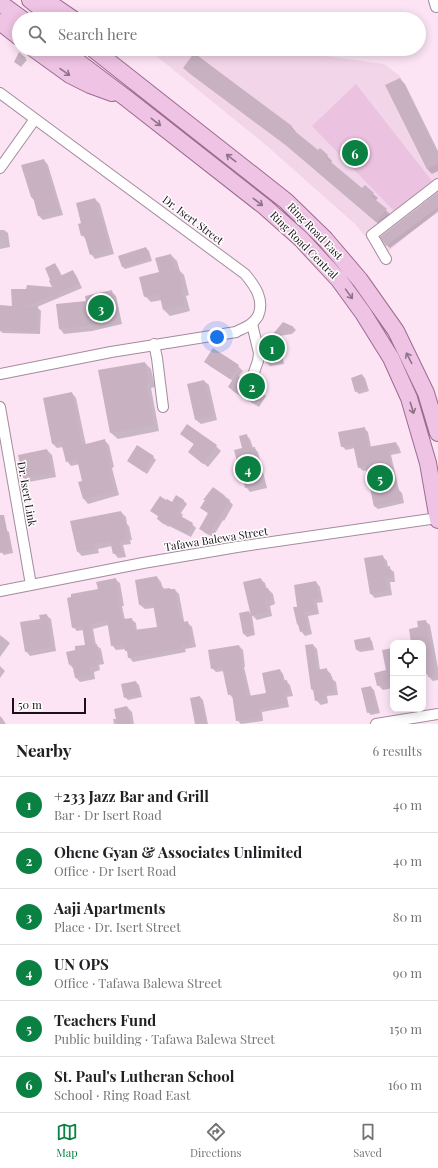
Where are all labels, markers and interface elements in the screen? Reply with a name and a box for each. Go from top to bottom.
search box [12,12,426,56]
icon: search [26,23,48,45]
text: Search here [58,24,137,44]
one-way arrow [60,68,71,76]
one-way arrow [151,117,162,126]
pin: 6 [342,138,368,168]
one-way arrow [226,153,237,162]
street label: Dr. Isert Street [160,192,227,248]
one-way arrow [253,198,264,206]
street label: Ring Road East [284,199,347,263]
street label: Ring Road Central [267,207,342,282]
one-way arrow [345,289,354,300]
pin: 3 [88,293,114,323]
your location [207,327,227,347]
pin: 1 [259,333,285,363]
one-way arrow [405,352,412,364]
pin: 2 [239,371,265,401]
one-way arrow [409,401,416,414]
pin: 4 [235,454,261,484]
street label: Dr. Isert Link [14,460,41,528]
pin: 5 [367,463,393,493]
street label: Tafawa Balewa Street [163,523,269,554]
map controls [390,640,426,712]
button: locate [390,640,426,676]
button: layers [390,676,426,712]
scale bar [12,696,86,715]
text: 50 m [18,697,42,712]
text: Nearby [16,739,71,761]
text: 6 results [372,742,422,759]
text: +233 Jazz Bar and Grill [54,786,209,806]
text: 1 [27,796,31,813]
text: 40 m [393,796,422,813]
text: Bar · Dr Isert Road [54,806,162,823]
text: Ohene Gyan & Associates Unlimited [54,842,302,862]
text: 2 [26,852,32,869]
text: 40 m [393,852,422,869]
text: Office · Dr Isert Road [54,862,176,879]
text: Aaji Apartments [54,898,165,918]
text: 3 [26,908,32,925]
text: 80 m [393,908,422,925]
text: Place · Dr. Isert Street [54,918,181,935]
text: UN OPS [54,954,109,974]
text: 4 [26,964,32,981]
text: 90 m [393,964,422,981]
text: Office · Tafawa Balewa Street [54,974,222,991]
text: Teachers Fund [54,1010,156,1030]
text: 5 [26,1020,32,1037]
text: 150 m [389,1020,422,1037]
text: Public building · Tafawa Balewa Street [54,1030,275,1047]
text: St. Paul's Lutheran School [54,1066,234,1086]
text: 6 [25,1076,33,1093]
text: 160 m [388,1076,422,1093]
text: School · Ring Road East [54,1086,190,1103]
tab: Map [56,1121,78,1160]
tab: Directions [190,1121,241,1160]
tab: Saved [353,1121,382,1160]

